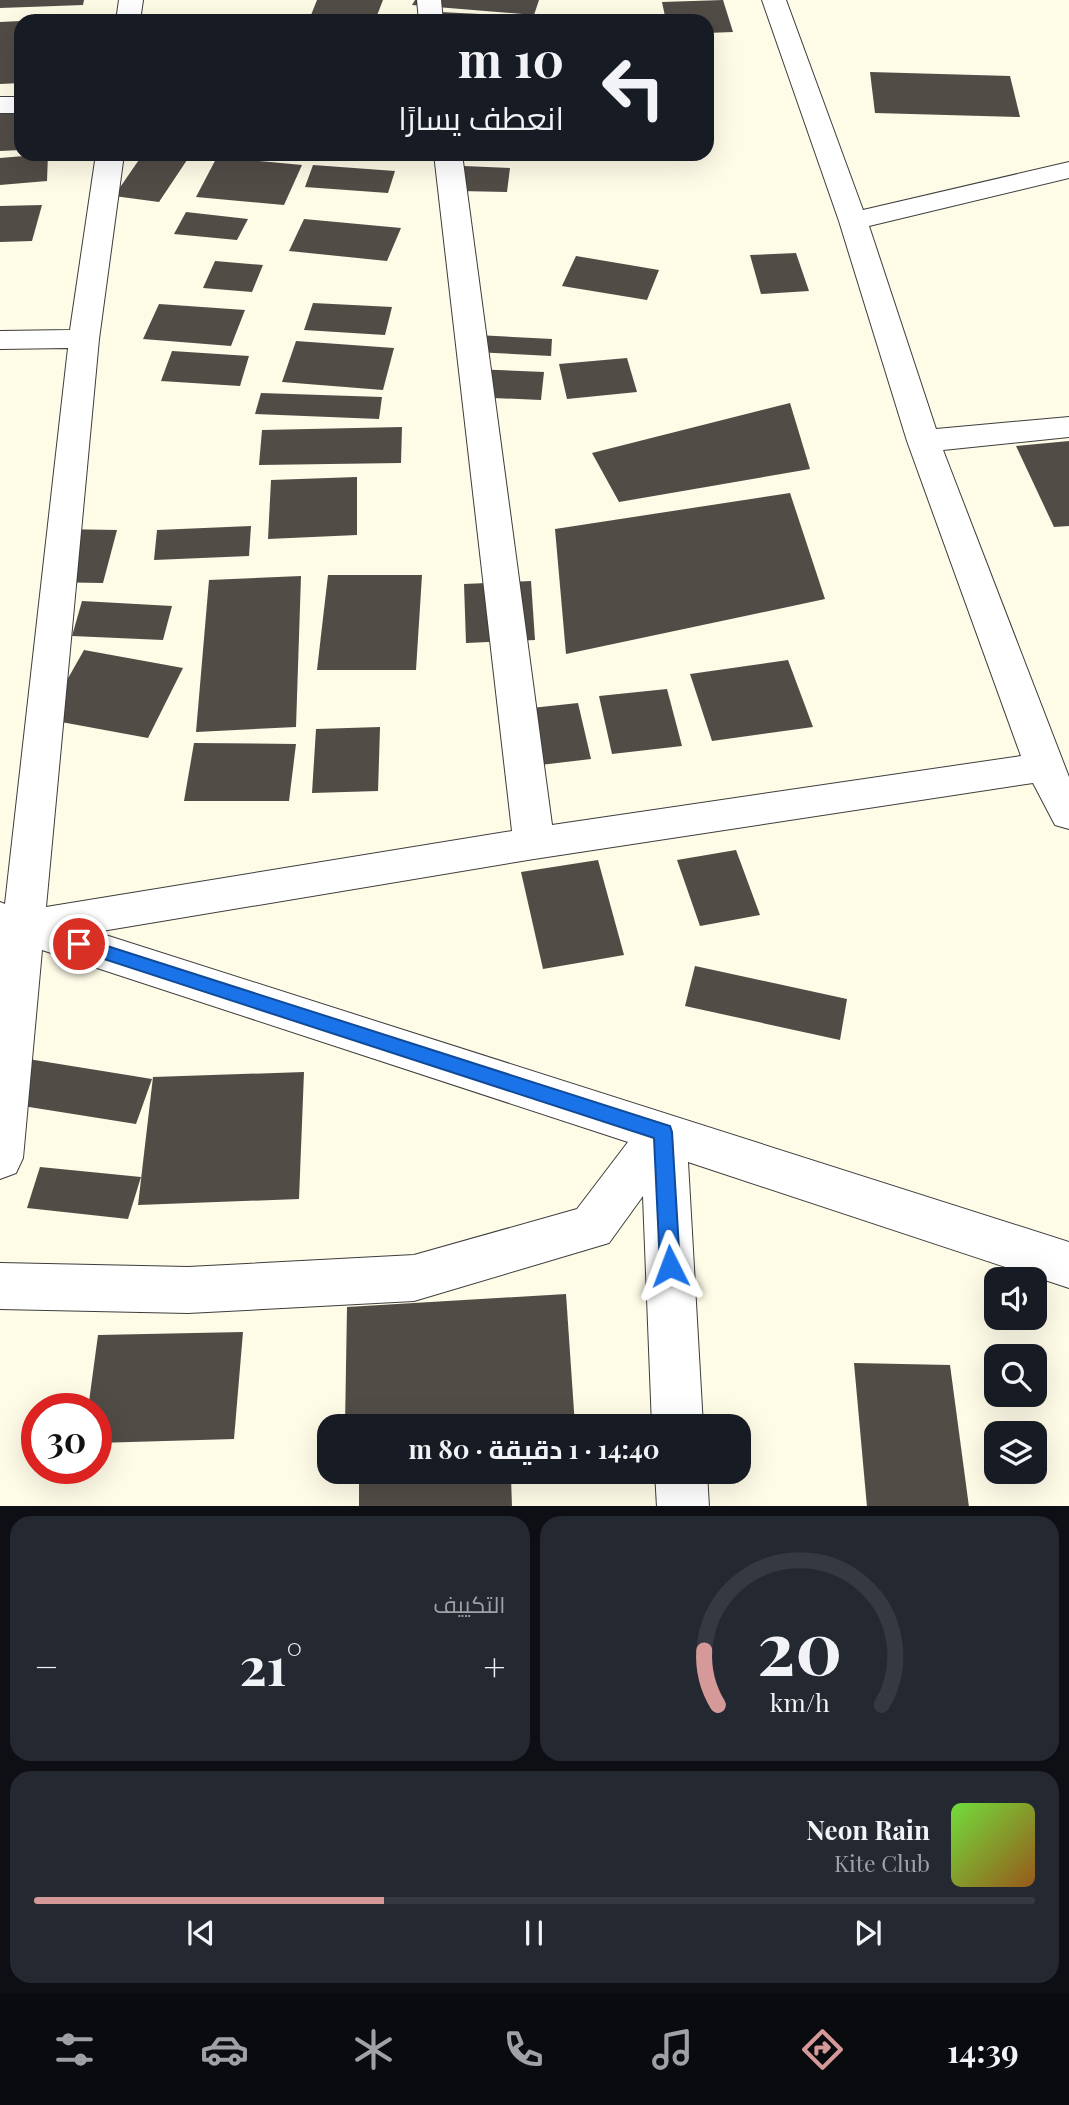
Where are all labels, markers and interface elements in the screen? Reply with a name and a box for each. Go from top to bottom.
text: 10 m [458,25,564,90]
icon: left [588,42,679,133]
text: انعطف يسارًا [398,95,564,138]
pin [49,914,109,974]
icon: arrive [60,925,98,963]
position arrow [633,1229,707,1303]
map controls [984,1267,1047,1484]
button: sound [984,1267,1047,1330]
button: search [984,1344,1047,1407]
speed limit sign: 30 [21,1393,112,1484]
button: layers [984,1421,1047,1484]
text: 14:40 · 1 دقيقة · 80 m [409,1431,659,1466]
text: التكييف [433,1588,506,1619]
text: 20 [757,1596,842,1693]
text: 21° [239,1630,302,1699]
text: − [34,1640,59,1691]
text: + [483,1640,506,1691]
text: km/h [769,1684,830,1717]
text: Neon Rain [806,1812,930,1847]
text: Kite Club [834,1847,930,1878]
icon: previous [182,1914,220,1952]
icon: pause [515,1914,553,1952]
icon: next [849,1914,887,1952]
icon: filters [50,2025,99,2074]
icon: car [200,2025,249,2074]
icon: climate [349,2025,398,2074]
icon: phone [499,2025,548,2074]
icon: music [648,2025,697,2074]
icon: directions [798,2025,847,2074]
text: 14:39 [947,2028,1019,2071]

